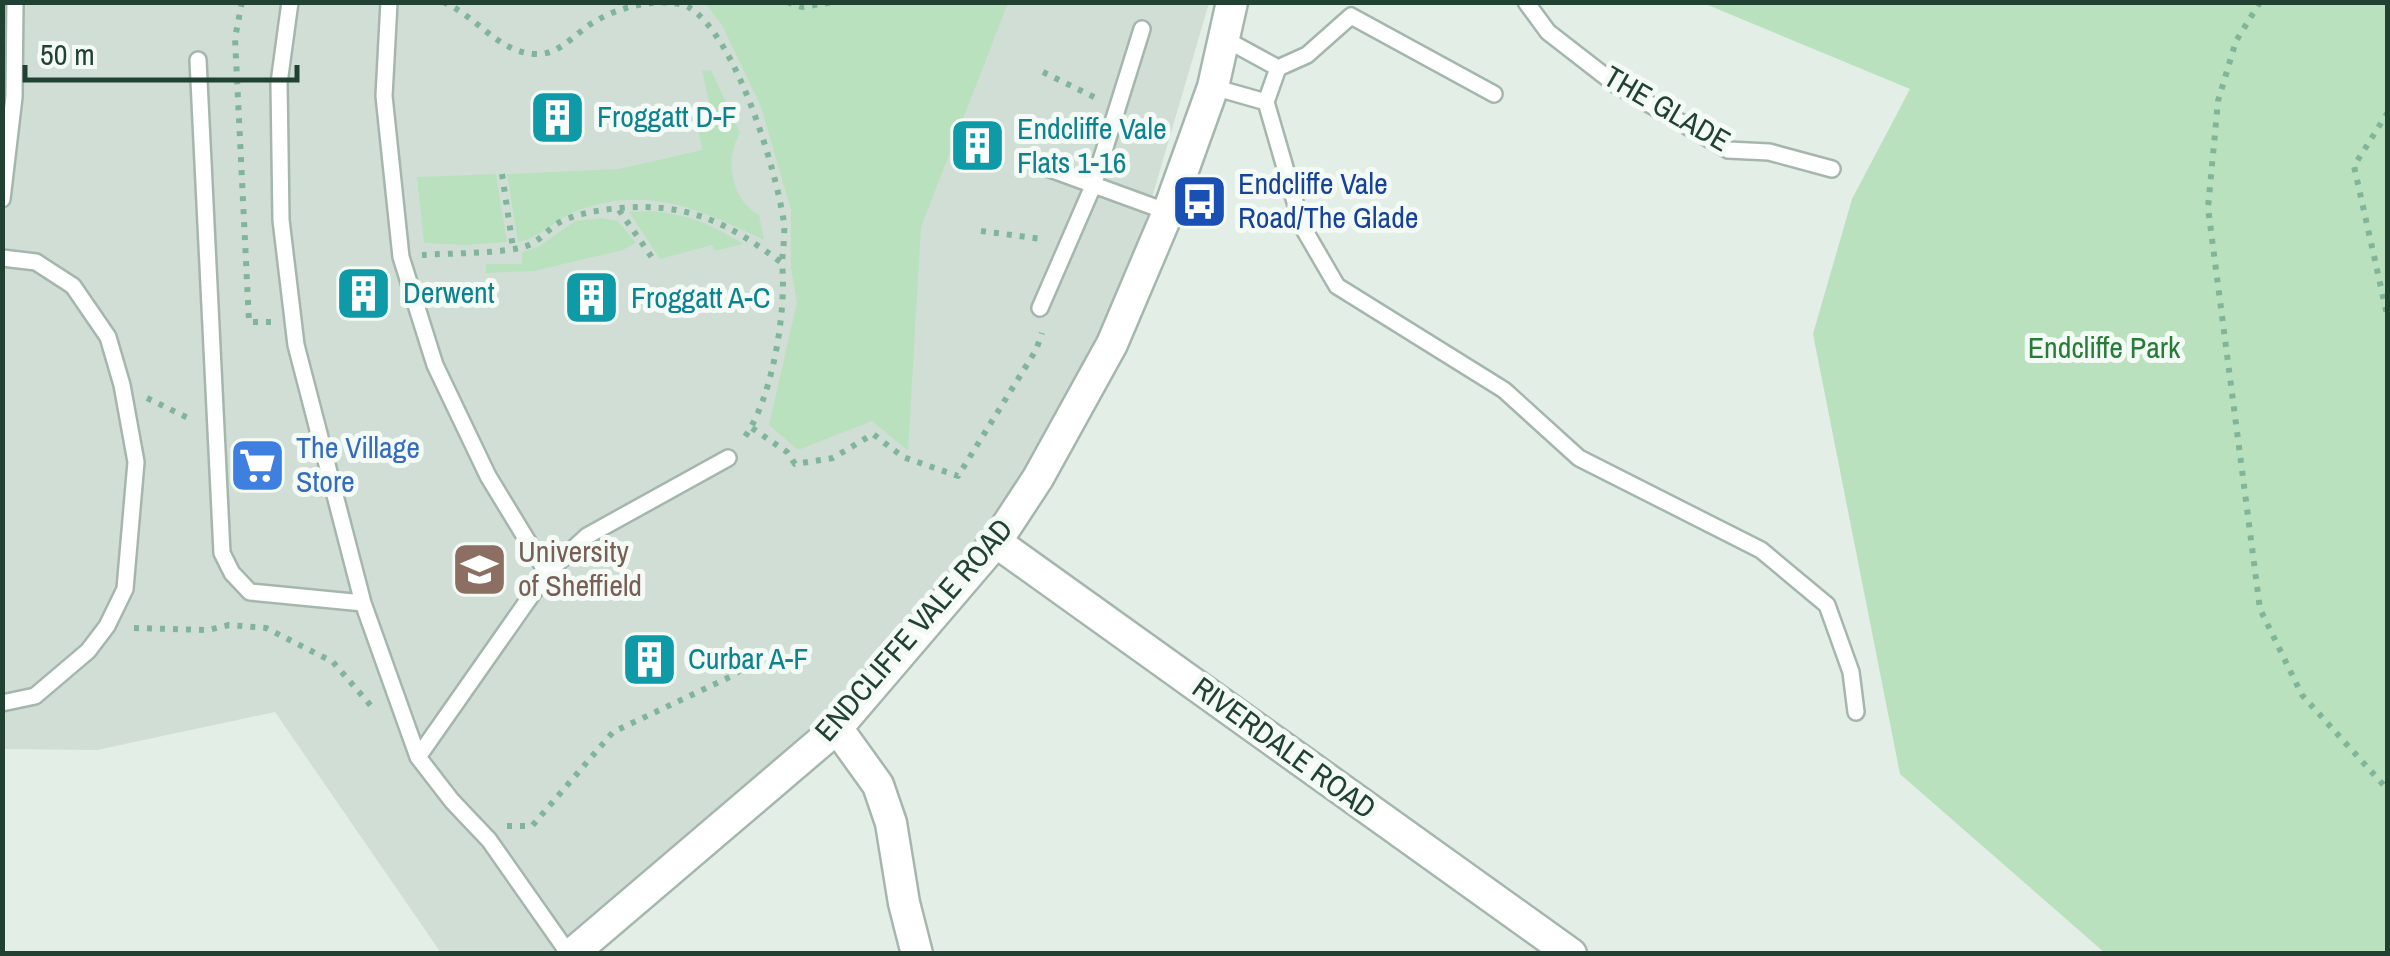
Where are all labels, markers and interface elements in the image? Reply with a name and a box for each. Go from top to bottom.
scale bar [25,20,298,82]
text: 50 m [40,34,95,74]
street label: THE GLADE [1597,56,1738,160]
building icon: Froggatt D-F [528,87,588,147]
place label: Froggatt D-F [597,96,736,136]
place label: Endcliffe Vale Flats 1-16 [1017,108,1167,182]
building icon: Endcliffe Vale Flats 1-16 [948,116,1008,176]
place label: Endcliffe Vale Road/The Glade [1238,163,1419,237]
bus stop icon: Endcliffe Vale Road/The Glade [1169,171,1229,231]
building icon: Derwent [334,263,394,323]
building icon: Froggatt A-C [562,268,622,328]
place label: Derwent [403,272,495,312]
place label: Froggatt A-C [631,277,770,317]
park label: Endcliffe Park [2028,327,2181,367]
place label: The Village Store [296,427,420,501]
supermarket icon: The Village Store [227,435,287,495]
street label: ENDCLIFFE VALE ROAD [805,510,1021,749]
place label: University of Sheffield [518,531,642,605]
school or university icon: University of Sheffield [449,539,509,599]
building icon: Curbar A-F [619,629,679,689]
place label: Curbar A-F [688,638,808,678]
street label: RIVERDALE ROAD [1185,667,1384,827]

